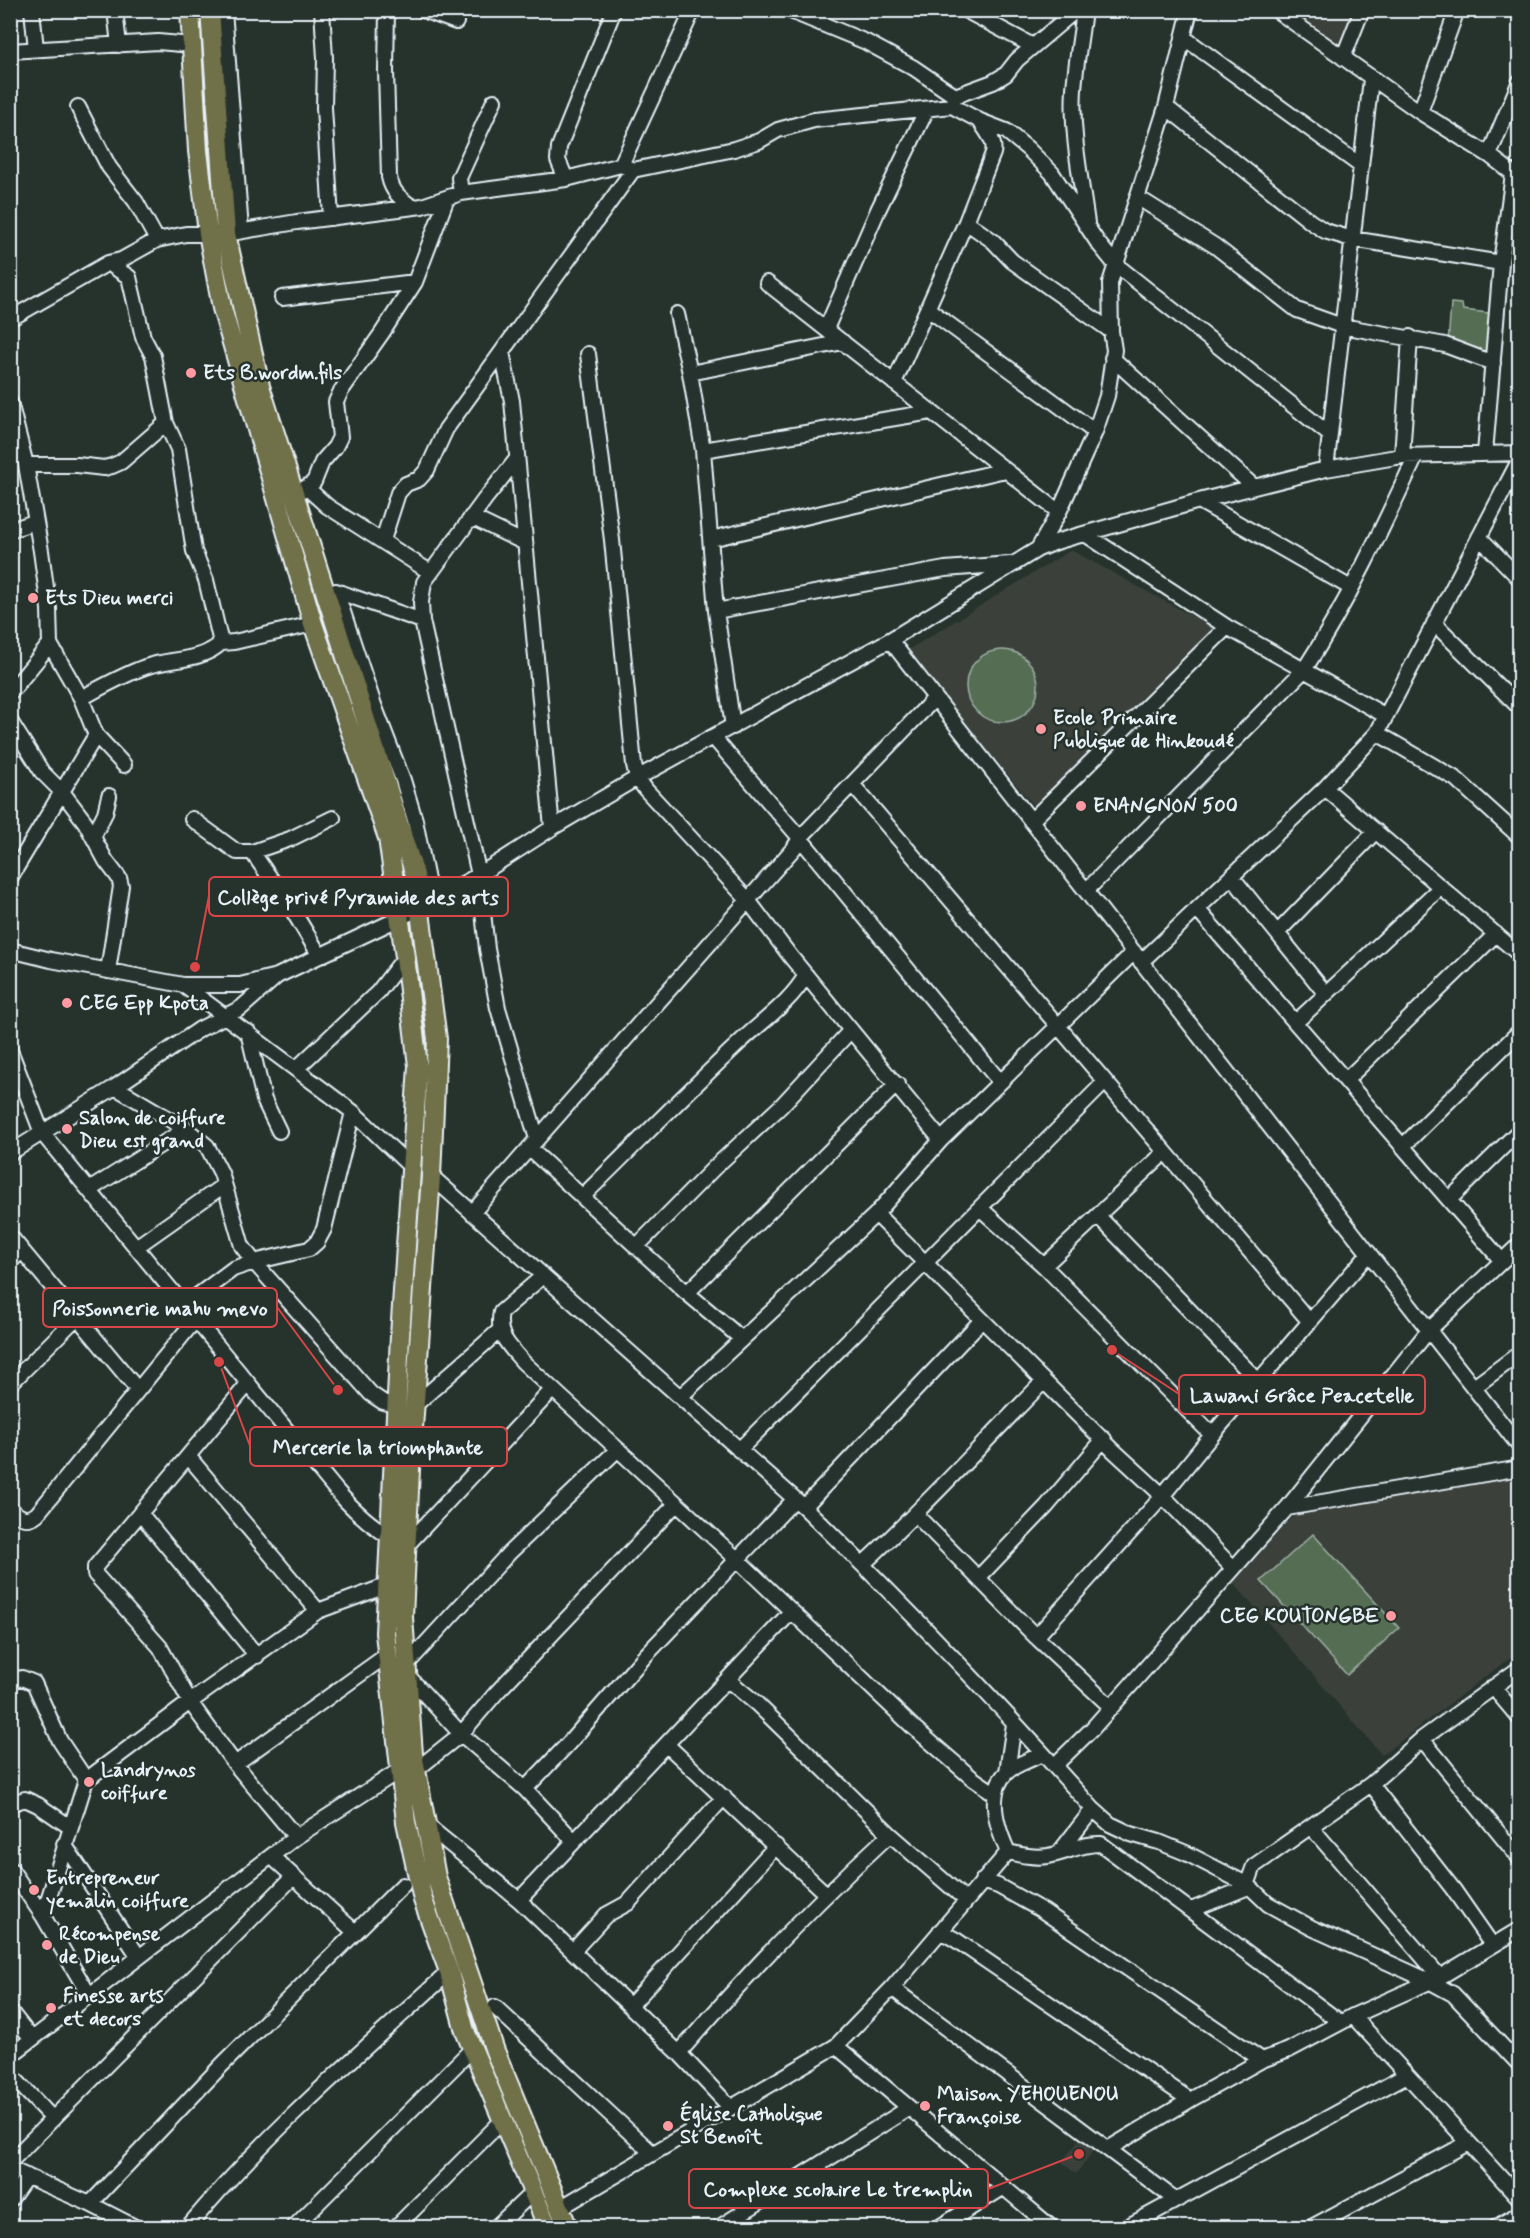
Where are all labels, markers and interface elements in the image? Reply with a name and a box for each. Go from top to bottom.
place label: Ets B.wordm.fils [203,360,342,387]
marker: Ets B.wordm.fils [184,366,198,380]
place label: Ets Dieu merci [45,585,173,612]
marker: Ets Dieu merci [26,591,40,605]
place label: Ecole Primaire Publique de Hinkoudé [1053,705,1234,755]
marker: Ecole Primaire Publique de Hinkoudé [1034,722,1048,736]
place label: ENANGNON 500 [1093,793,1238,820]
marker: ENANGNON 500 [1074,799,1088,813]
callout: Collège privé Pyramide des arts [209,877,508,916]
text: Collège privé Pyramide des arts [217,884,500,912]
place label: CEG Epp Kpota [79,990,209,1017]
marker: CEG Epp Kpota [60,996,74,1010]
place label: Salon de coiffure Dieu est grand [79,1105,226,1155]
marker: Salon de coiffure Dieu est grand [60,1122,74,1136]
callout: Poissonnerie mahu mevo [43,1288,277,1327]
text: Poissonnerie mahu mevo [52,1295,268,1323]
callout: Lawani Grâce Peacetelle [1179,1375,1425,1414]
text: Lawani Grâce Peacetelle [1190,1382,1414,1410]
callout: Mercerie la triomphante [250,1427,507,1466]
text: Mercerie la triomphante [273,1434,483,1462]
place label: CEG KOUTONGBE [1220,1603,1380,1630]
marker: CEG KOUTONGBE [1384,1609,1398,1623]
place label: Landrynos coiffure [101,1757,196,1807]
marker: Landrynos coiffure [82,1775,96,1789]
place label: Entrepreneur yemalin coiffure [46,1865,189,1915]
marker: Entrepreneur yemalin coiffure [27,1883,41,1897]
place label: Récompense de Dieu [59,1921,161,1971]
marker: Récompense de Dieu [40,1938,54,1952]
place label: Finesse arts et decors [63,1983,164,2033]
marker: Finesse arts et decors [44,2001,58,2015]
place label: Maison YEHOUENOU Françoise [937,2081,1118,2131]
marker: Maison YEHOUENOU Françoise [918,2099,932,2113]
place label: Église Catholique St Benoît [680,2100,823,2151]
marker: Église Catholique St Benoît [661,2119,675,2133]
callout: Complexe scolaire Le tremplin [689,2169,988,2208]
text: Complexe scolaire Le tremplin [703,2176,973,2204]

